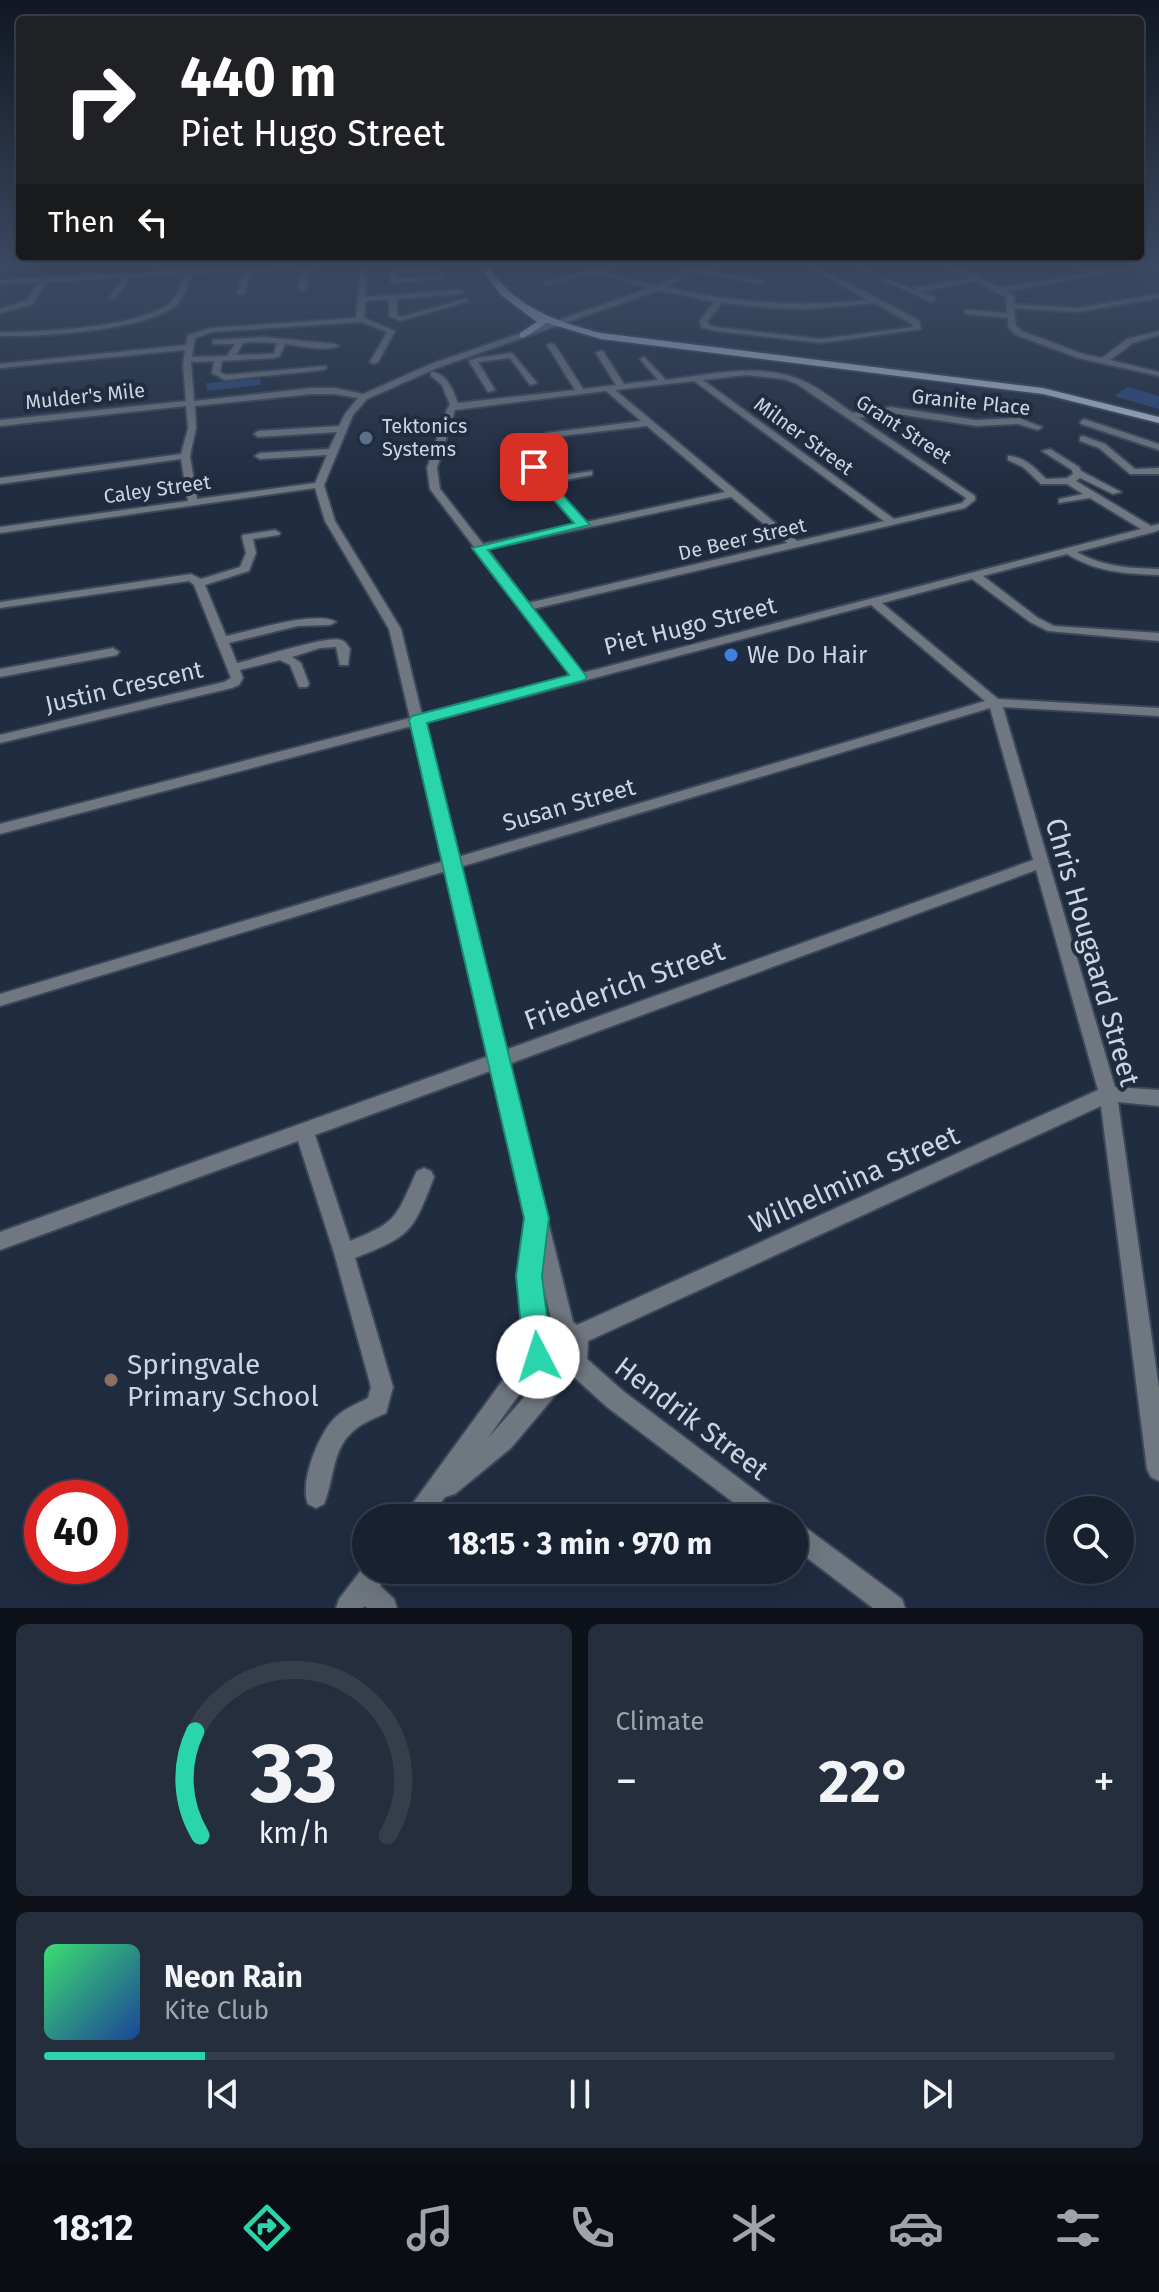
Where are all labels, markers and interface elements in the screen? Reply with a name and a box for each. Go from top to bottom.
text: 440 m [180,44,337,111]
icon: right [48,48,152,152]
text: Piet Hugo Street [180,112,445,156]
icon: left [131,200,175,244]
text: Then [48,204,115,240]
street label: Mulder's Mile [24,378,146,414]
street label: Granite Place [911,384,1031,420]
street label: Grant Street [852,389,957,469]
street label: Milner Street [750,392,859,481]
place label: Tektonics Systems [382,414,467,461]
marker: Tektonics Systems [357,429,375,447]
pin [500,433,568,501]
icon: arrive [512,445,556,489]
street label: Caley Street [102,470,213,508]
street label: De Beer Street [676,512,809,565]
street label: Piet Hugo Street [601,591,779,661]
place label: We Do Hair [747,641,868,669]
marker: We Do Hair [722,646,740,664]
street label: Justin Crescent [42,655,206,719]
street label: Susan Street [499,773,639,837]
street label: Chris Hougaard Street [1038,814,1147,1091]
street label: Friederich Street [520,934,730,1037]
street label: Wilhelmina Street [744,1118,965,1240]
position arrow [496,1315,580,1399]
place label: Springvale Primary School [127,1348,319,1413]
street label: Hendrik Street [608,1350,776,1487]
marker: Springvale Primary School [102,1371,120,1389]
speed limit sign: 40 [24,1480,128,1584]
map controls [1046,1496,1134,1584]
button: search [1046,1496,1134,1584]
text: 18:15 · 3 min · 970 m [448,1526,712,1562]
text: Climate [616,1706,704,1737]
text: 33 [249,1724,337,1824]
text: 22° [819,1746,912,1818]
text: − [616,1755,638,1808]
text: + [1093,1755,1115,1808]
text: km/h [258,1816,329,1851]
text: Neon Rain [164,1959,303,1995]
text: Kite Club [164,1995,269,2026]
icon: previous [201,2072,245,2116]
icon: pause [558,2072,602,2116]
icon: next [915,2072,959,2116]
icon: directions [239,2200,295,2256]
icon: music [402,2200,458,2256]
icon: phone [564,2200,620,2256]
icon: climate [726,2200,782,2256]
icon: car [888,2200,944,2256]
icon: filters [1050,2200,1106,2256]
text: 18:12 [53,2206,133,2250]

